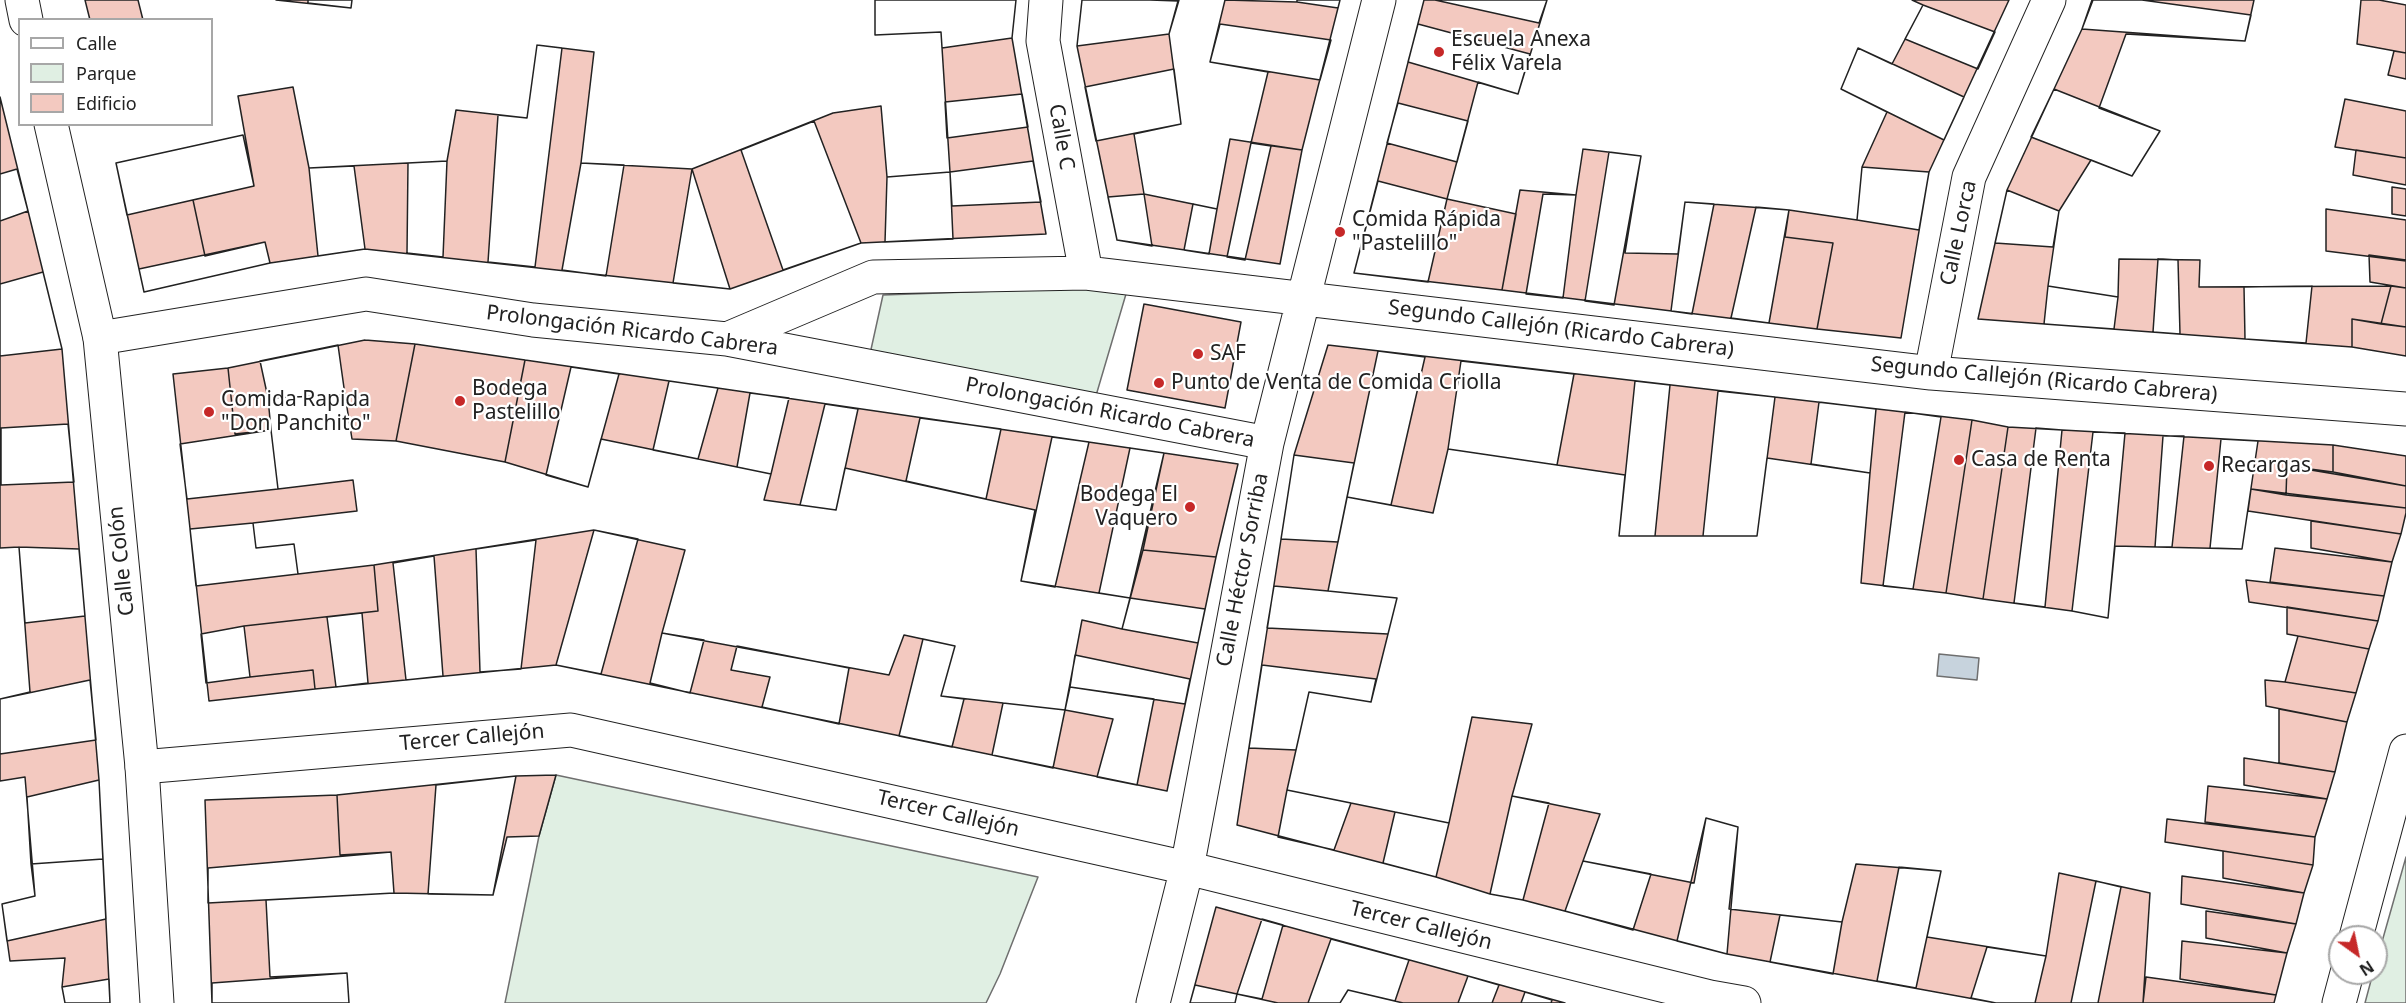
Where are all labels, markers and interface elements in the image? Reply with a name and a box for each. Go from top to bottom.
legend [18,18,213,126]
place label: Escuela Anexa Félix Varela [1451,27,1591,77]
text: Calle [76,31,117,55]
marker: Escuela Anexa Félix Varela [1432,45,1446,59]
text: Parque [76,61,136,85]
text: Edificio [76,91,137,115]
street label: Calle C [1043,102,1079,172]
street label: Calle Lorca [1936,178,1982,288]
place label: Comida Rápida "Pastelillo" [1352,207,1501,257]
marker: Comida Rápida "Pastelillo" [1333,225,1347,239]
street label: Segundo Callejón (Ricardo Cabrera) [1387,295,1735,363]
street label: Prolongación Ricardo Cabrera [485,301,779,361]
place label: SAF [1210,341,1246,367]
marker: SAF [1191,347,1205,361]
street label: Segundo Callejón (Ricardo Cabrera) [1870,352,2218,408]
place label: Punto de Venta de Comida Criolla [1171,370,1502,396]
street label: Prolongación Ricardo Cabrera [963,373,1257,453]
place label: Bodega Pastelillo [472,376,560,426]
marker: Punto de Venta de Comida Criolla [1152,376,1166,390]
place label: Comida Rapida "Don Panchito" [221,387,371,437]
marker: Bodega Pastelillo [453,394,467,408]
marker: Comida Rapida "Don Panchito" [202,405,216,419]
place label: Casa de Renta [1971,447,2111,473]
marker: Casa de Renta [1952,453,1966,467]
place label: Recargas [2221,453,2311,479]
marker: Recargas [2202,459,2216,473]
street label: Calle Héctor Sorriba [1212,471,1274,669]
place label: Bodega El Vaquero [1080,482,1178,532]
marker: Bodega El Vaquero [1183,500,1197,514]
street label: Calle Colón [104,505,140,617]
street label: Tercer Callejón [399,719,545,757]
street label: Tercer Callejón [874,785,1022,843]
street label: Tercer Callejón [1348,896,1494,956]
north arrow [2328,925,2388,985]
text: N [2355,956,2378,981]

